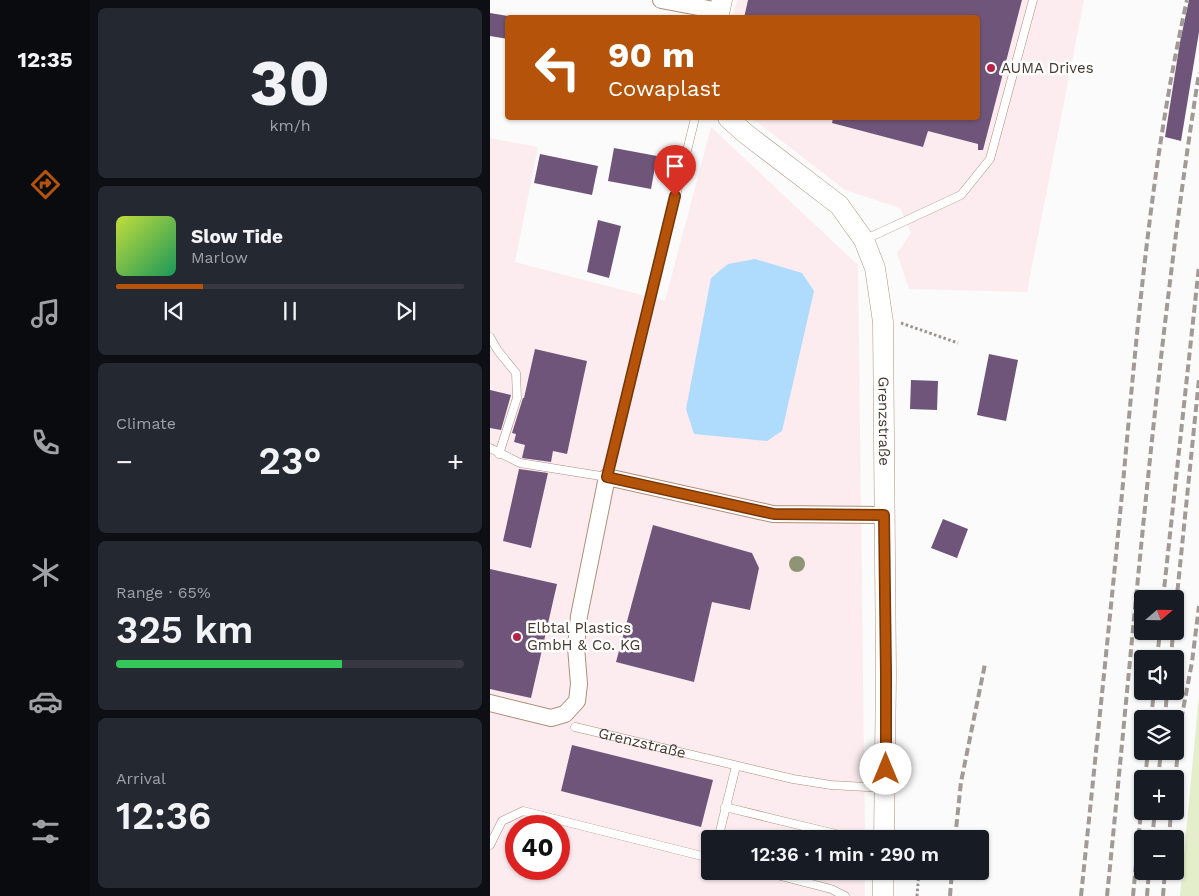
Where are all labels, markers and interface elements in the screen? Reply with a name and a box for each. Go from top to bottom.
text: 90 m [608,34,695,76]
icon: left [525,35,590,100]
text: 30 [250,45,330,121]
text: 12:35 [17,47,73,72]
place label: AUMA Drives [1001,59,1094,77]
marker: AUMA Drives [985,62,997,74]
text: Cowaplast [608,76,720,101]
text: km/h [269,116,311,135]
pin [654,145,696,196]
icon: arrive [661,152,689,180]
icon: directions [28,167,63,202]
text: Slow Tide [191,225,283,248]
text: Marlow [191,248,248,267]
icon: music [28,296,63,331]
icon: previous [160,297,188,325]
icon: pause [276,297,304,325]
icon: next [392,297,420,325]
street label: Grenzstraße [874,377,893,466]
text: Climate [116,414,176,433]
icon: phone [28,425,63,460]
text: 23° [258,439,322,483]
text: − [116,445,133,478]
text: + [447,445,464,478]
icon: climate [28,555,63,590]
text: Range · 65% [116,583,211,602]
north arrow [1134,590,1184,640]
map controls [1134,590,1184,880]
text: 325 km [116,608,253,652]
place label: Elbtal Plastics GmbH & Co. KG [527,619,640,654]
marker: Elbtal Plastics GmbH & Co. KG [511,631,523,643]
button: sound [1134,650,1184,700]
icon: car [28,684,63,719]
button: layers [1134,710,1184,760]
street label: Grenzstraße [597,724,688,762]
position arrow [859,742,911,794]
text: Arrival [116,769,166,788]
button: + [1134,770,1184,820]
text: 12:36 [116,794,211,838]
icon: filters [28,814,63,849]
speed limit sign: 40 [505,815,570,880]
button: − [1134,830,1184,880]
text: 12:36 · 1 min · 290 m [751,843,939,866]

